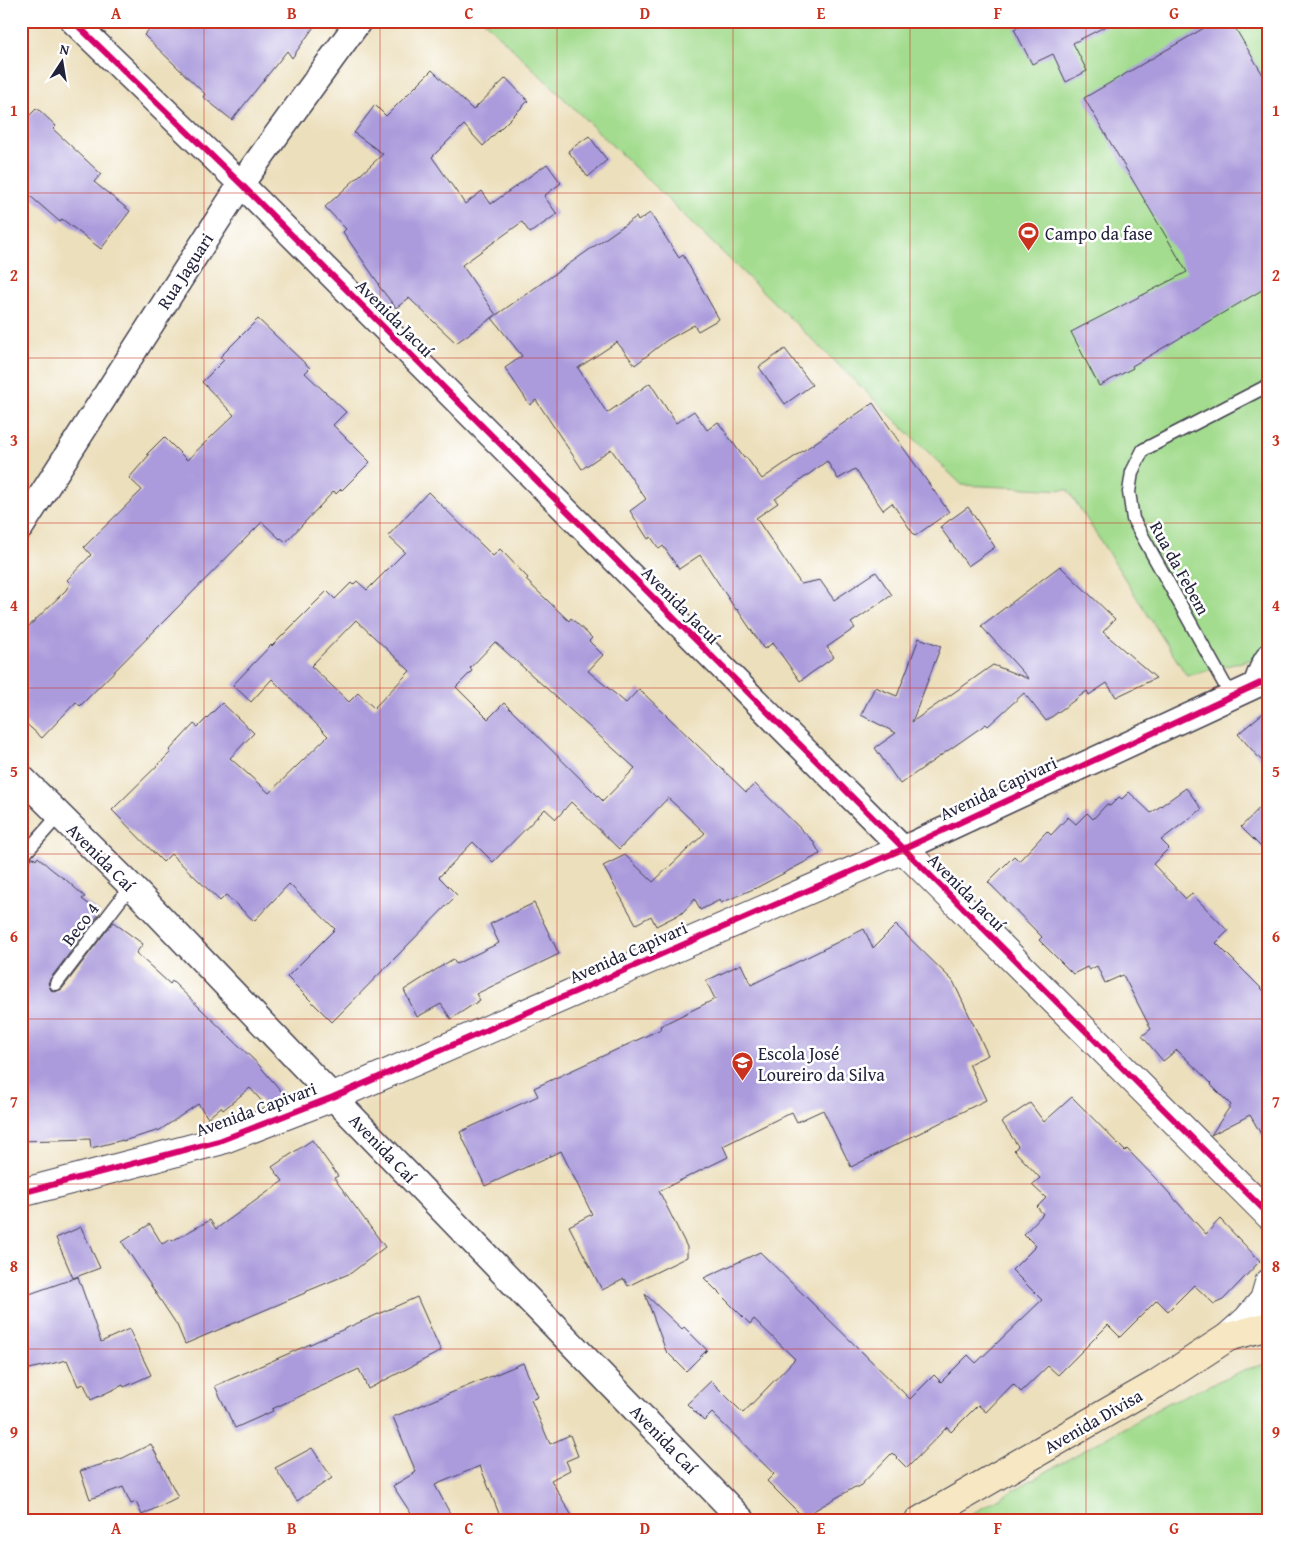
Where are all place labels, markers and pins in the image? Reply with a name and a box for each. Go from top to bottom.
place label: Campo da fase [1045,220,1153,247]
sports icon: Campo da fase [1017,221,1041,252]
place label: Escola José Loureiro da Silva [758,1040,885,1088]
school or university icon: Escola José Loureiro da Silva [730,1051,754,1082]

